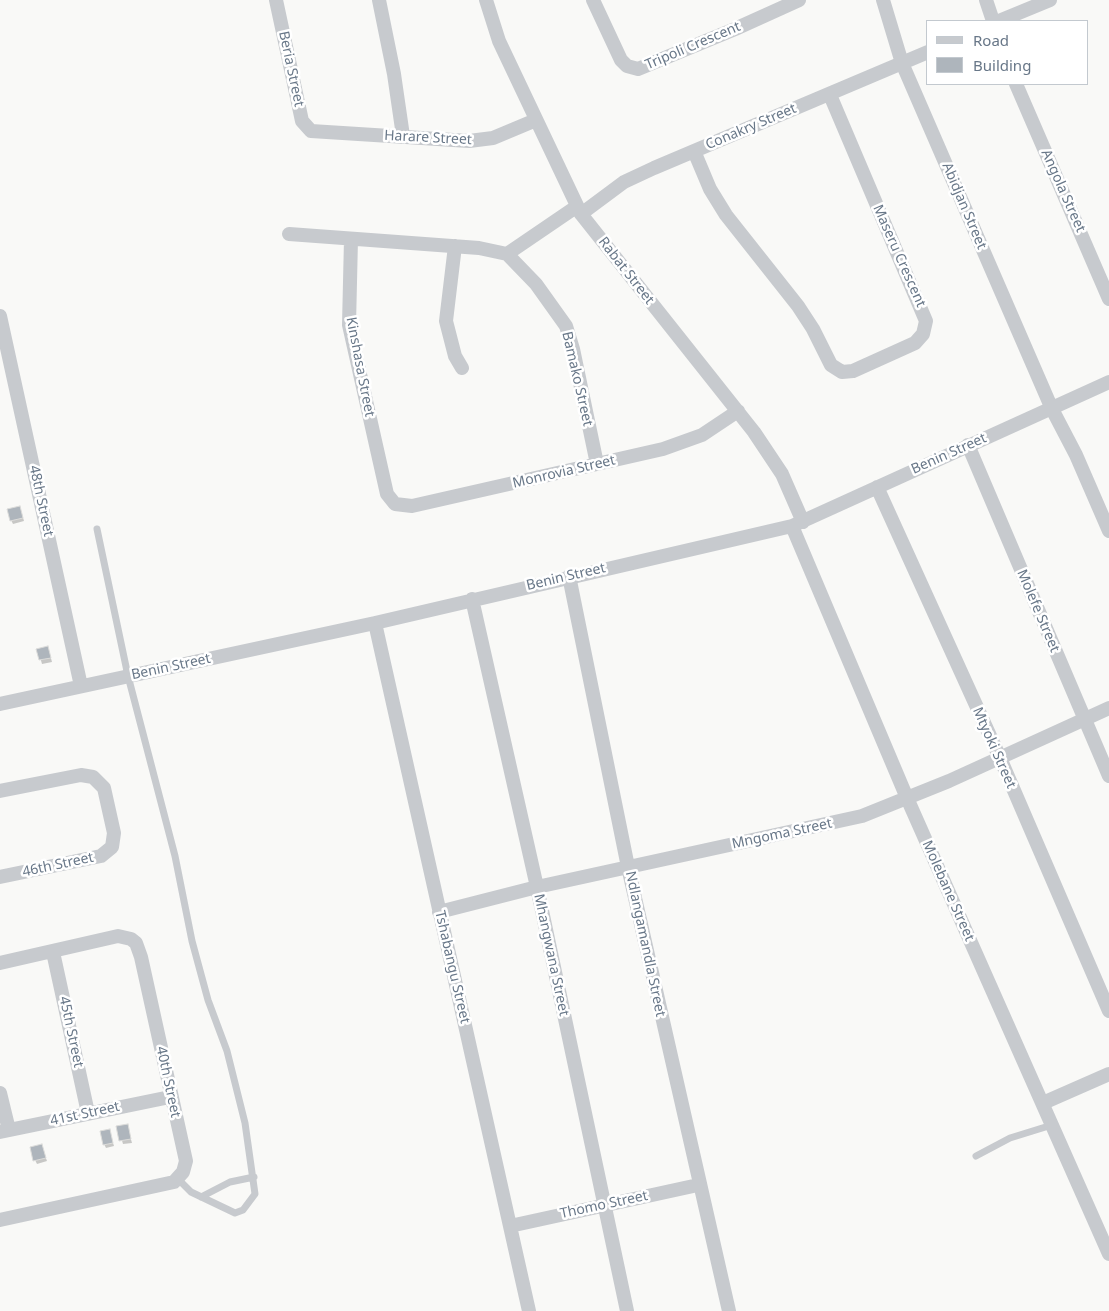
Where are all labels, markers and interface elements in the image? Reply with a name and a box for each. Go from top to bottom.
street label: Tripoli Crescent [643,18,743,74]
legend [926,20,1089,85]
street label: Beria Street [275,30,307,108]
text: Road [973,30,1009,50]
text: Building [973,55,1031,75]
street label: Conakry Street [703,100,799,154]
street label: Harare Street [384,127,472,149]
street label: Angola Street [1037,147,1089,235]
street label: Abidjan Street [938,160,990,252]
street label: Maseru Crescent [869,202,929,310]
street label: Rabat Street [595,234,657,308]
street label: Kinshasa Street [342,316,378,418]
street label: Bamako Street [558,330,596,428]
street label: Benin Street [909,430,989,478]
street label: Monrovia Street [511,452,617,492]
street label: 48th Street [25,464,57,538]
street label: Benin Street [525,560,607,594]
street label: Molefe Street [1013,567,1063,655]
street label: Benin Street [130,650,212,684]
street label: Mtyoki Street [969,705,1019,791]
street label: Mngoma Street [730,815,834,853]
street label: Molebane Street [918,838,978,944]
street label: 46th Street [21,849,95,881]
street label: Ndlangamandla Street [621,870,669,1018]
street label: Mhangwana Street [530,892,572,1018]
street label: Tshabangu Street [431,909,473,1025]
street label: 45th Street [55,995,87,1069]
street label: 40th Street [152,1045,184,1119]
street label: 41st Street [49,1098,121,1130]
street label: Thomo Street [559,1188,649,1222]

